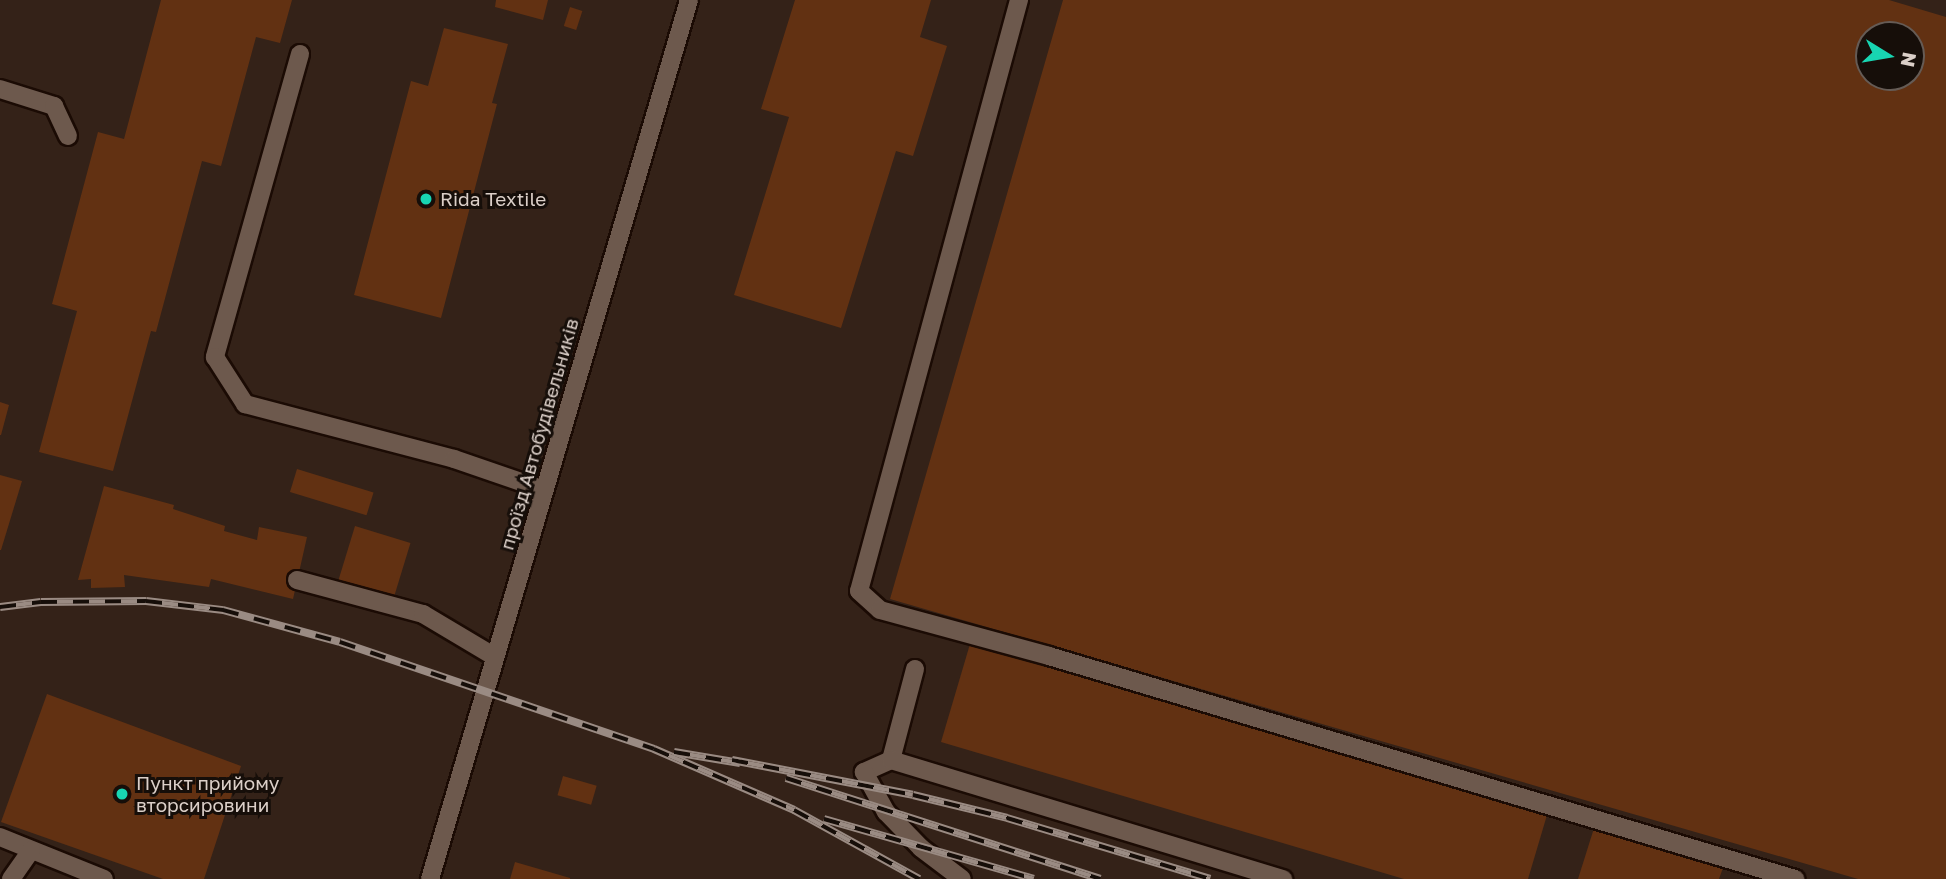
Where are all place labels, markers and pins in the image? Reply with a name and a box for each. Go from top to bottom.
place label: Rida Textile [440,188,546,210]
marker: Rida Textile [418,191,434,207]
place label: Пункт прийому вторсировини [136,772,279,816]
marker: Пункт прийому вторсировини [114,786,130,802]

